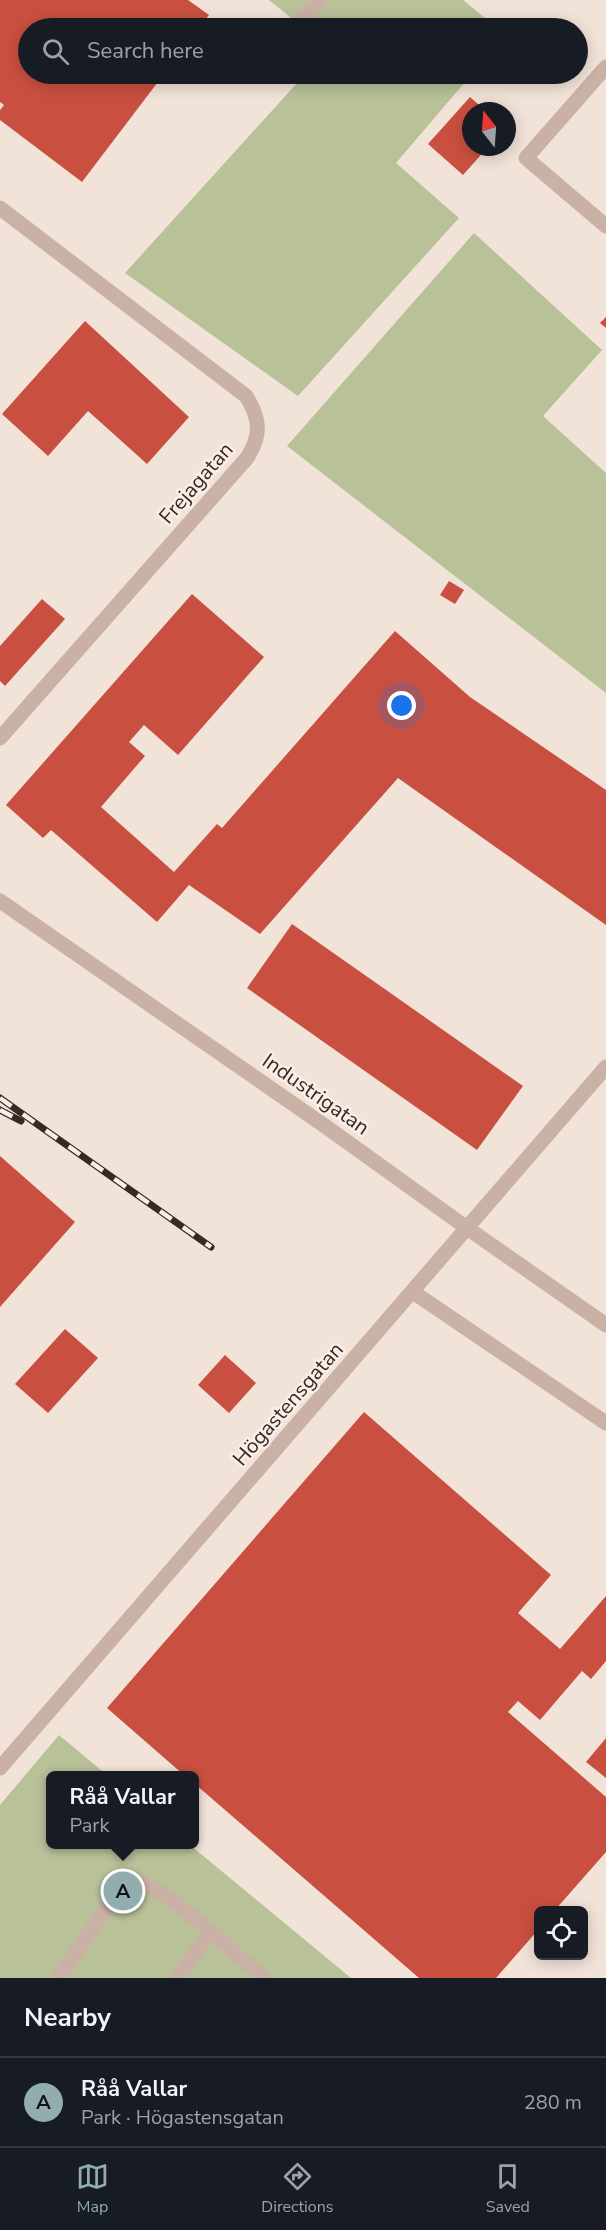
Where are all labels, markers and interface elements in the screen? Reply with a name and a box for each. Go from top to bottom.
search box [18,18,588,84]
icon: search [39,35,72,68]
text: Search here [87,36,204,66]
north arrow [462,102,516,156]
street label: Frejagatan [153,436,239,530]
your location [387,691,416,720]
street label: Industrigatan [257,1047,375,1141]
street label: Högastensgatan [226,1336,350,1472]
popup [46,1771,199,1849]
text: Råå Vallar [69,1782,176,1812]
text: Park [69,1812,109,1839]
pin: A [104,1868,142,1914]
map controls [534,1906,588,1960]
button: locate [534,1906,588,1960]
text: Nearby [24,2000,111,2035]
text: Råå Vallar [81,2074,187,2104]
text: A [36,2089,51,2116]
text: 280 m [524,2089,582,2116]
text: Park · Högastensgatan [81,2104,284,2131]
tab: Map [76,2160,109,2218]
tab: Directions [261,2160,333,2218]
tab: Saved [486,2160,530,2218]

